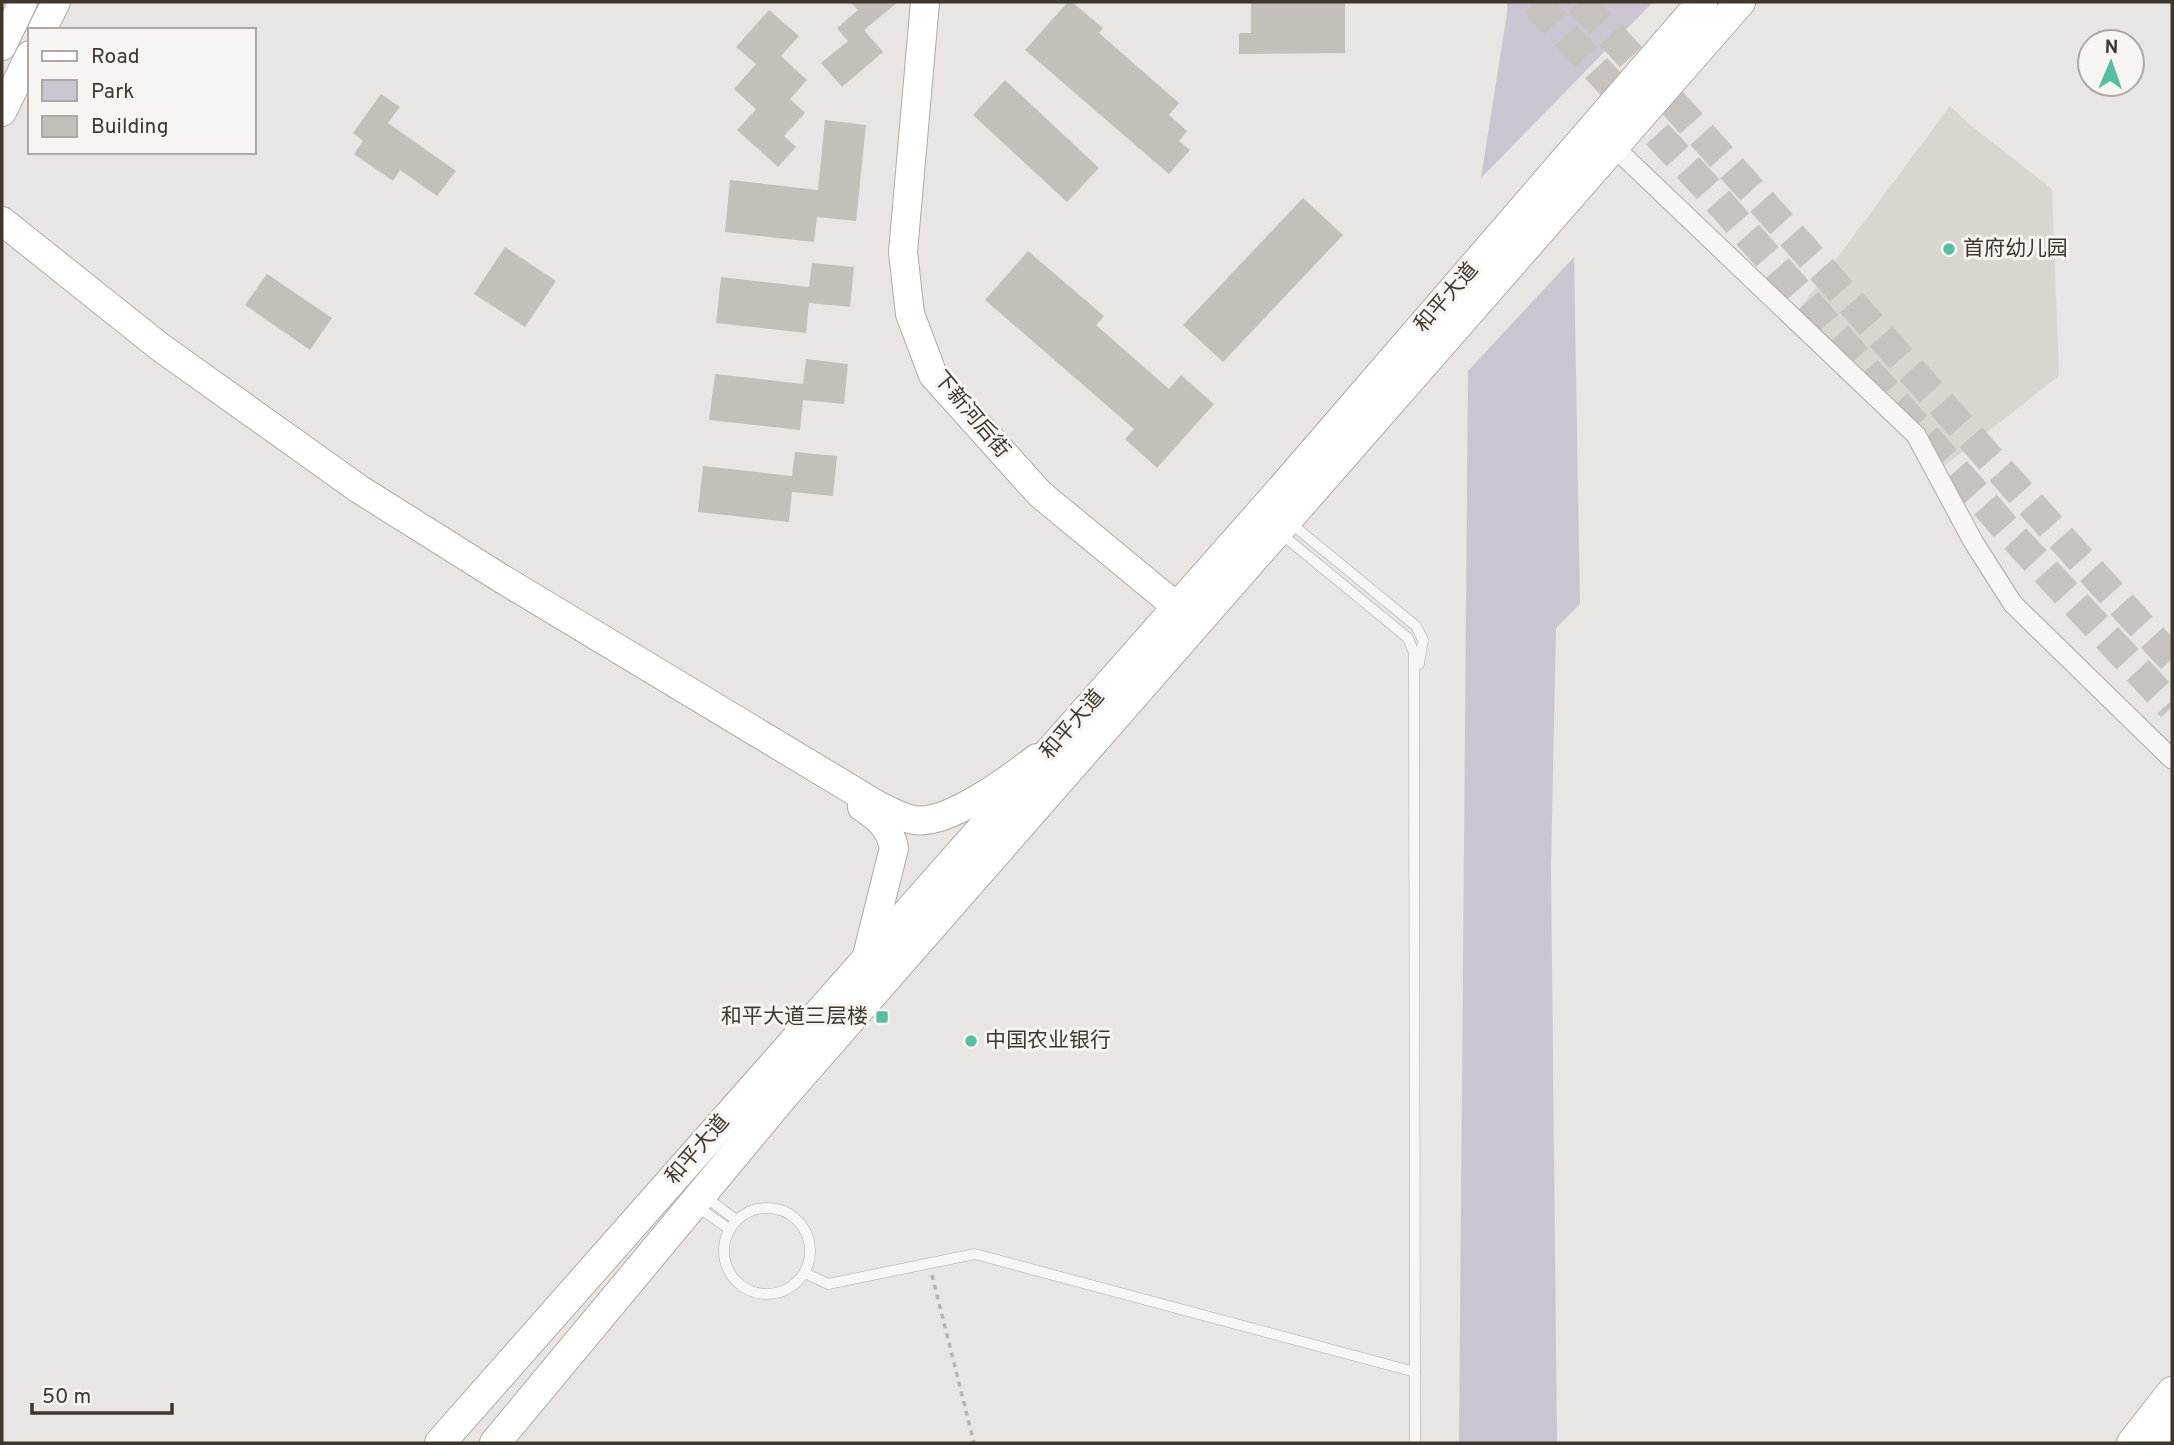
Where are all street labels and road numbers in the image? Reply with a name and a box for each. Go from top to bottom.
street label: 和平大道 [1409,257,1485,339]
street label: 下新河后街 [927,366,1015,464]
street label: 和平大道 [1035,684,1111,766]
street label: 和平大道 [660,1109,736,1191]

